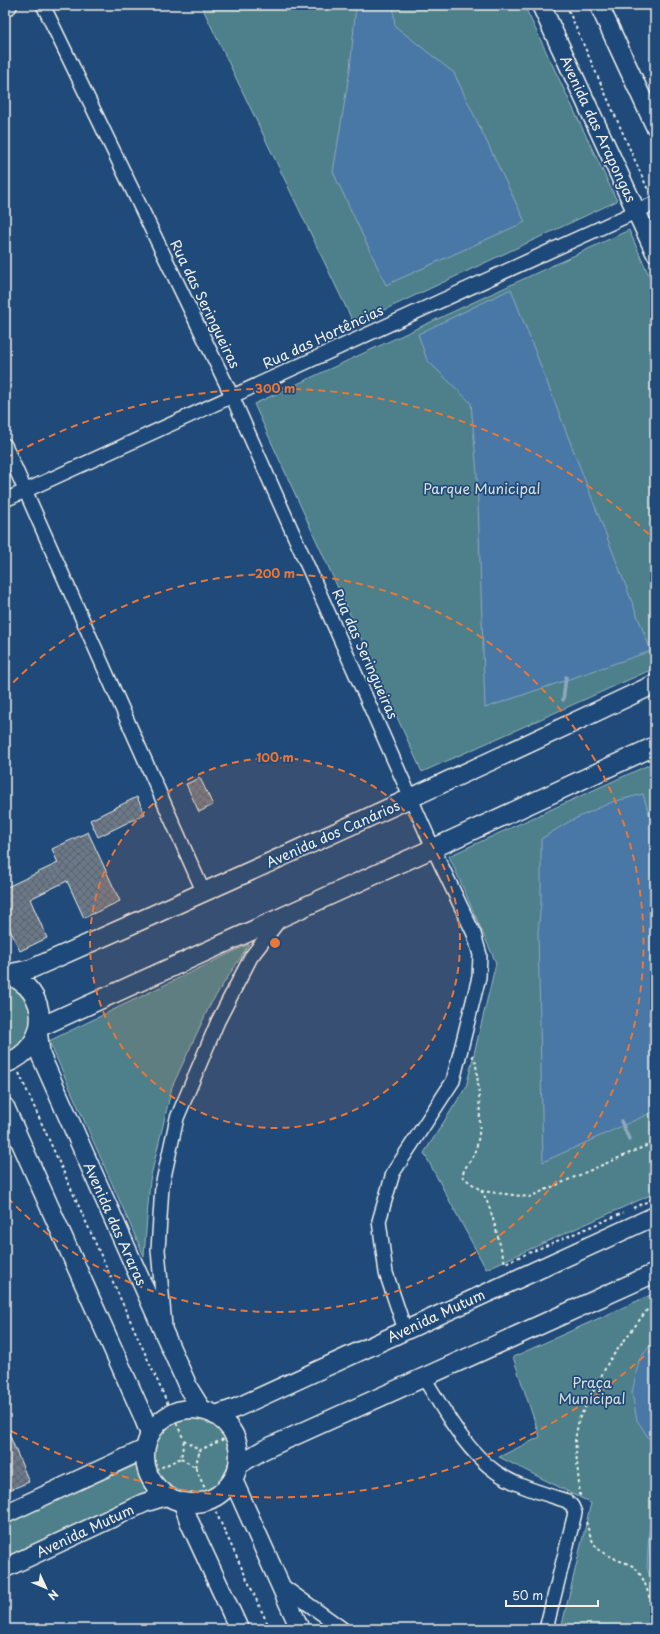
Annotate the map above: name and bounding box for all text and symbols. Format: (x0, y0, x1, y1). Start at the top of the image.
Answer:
street label: Avenida das Arapongas (555, 52, 642, 206)
street label: Rua das Seringueiras (165, 236, 246, 372)
street label: Rua das Hortências (259, 299, 387, 374)
text: 300 m (255, 379, 295, 397)
park label: Parque Municipal (423, 478, 541, 499)
text: 200 m (255, 564, 295, 582)
street label: Rua das Seringueiras (327, 585, 404, 722)
text: 100 m (256, 748, 294, 766)
street label: Avenida dos Canários (262, 795, 403, 873)
centre of rings (268, 936, 282, 950)
street label: Avenida das Araras (79, 1159, 152, 1289)
street label: Avenida Mutum (383, 1284, 488, 1347)
park label: Praça Municipal (558, 1372, 626, 1409)
street label: Avenida Mutum (32, 1499, 137, 1562)
north arrow (26, 1568, 66, 1608)
scale bar (506, 1582, 598, 1608)
text: N (44, 1586, 63, 1605)
text: 50 m (512, 1586, 543, 1604)

